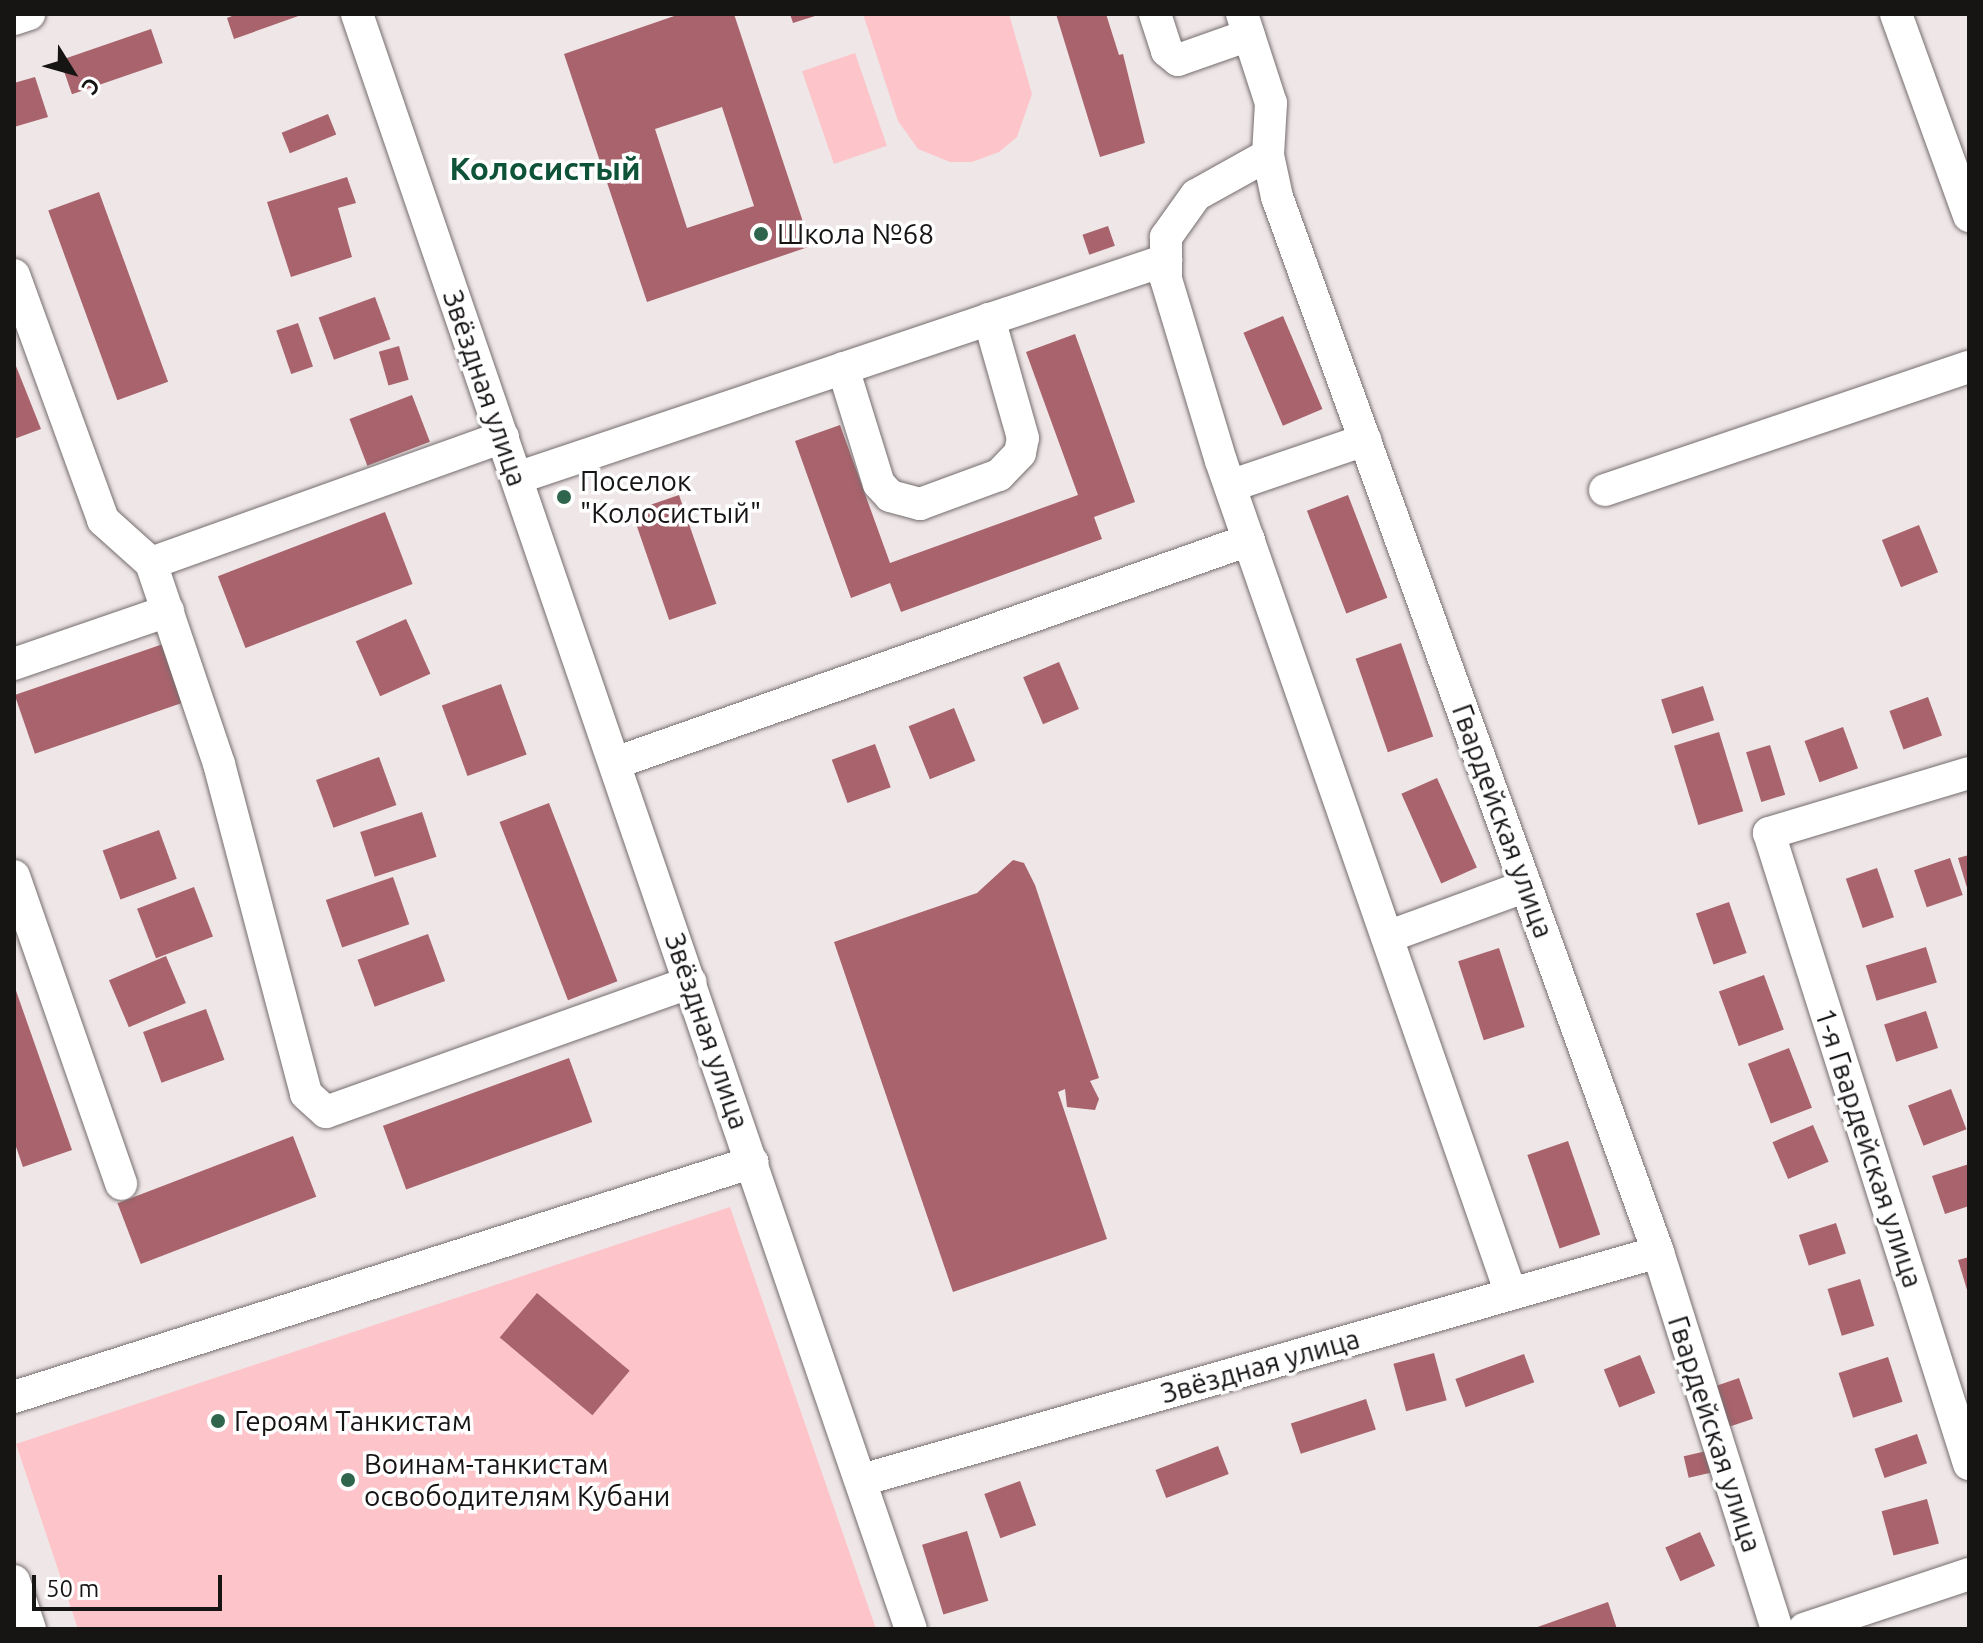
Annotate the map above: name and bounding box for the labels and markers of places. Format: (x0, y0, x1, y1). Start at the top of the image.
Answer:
place label: Школа №68 (777, 217, 934, 251)
marker: Школа №68 (752, 225, 770, 243)
place label: Поселок "Колосистый" (580, 464, 761, 530)
marker: Поселок "Колосистый" (555, 488, 573, 506)
place label: Героям Танкистам (234, 1404, 472, 1438)
marker: Героям Танкистам (209, 1412, 227, 1430)
place label: Воинам-танкистам освободителям Кубани (364, 1447, 670, 1513)
marker: Воинам-танкистам освободителям Кубани (339, 1471, 357, 1489)

